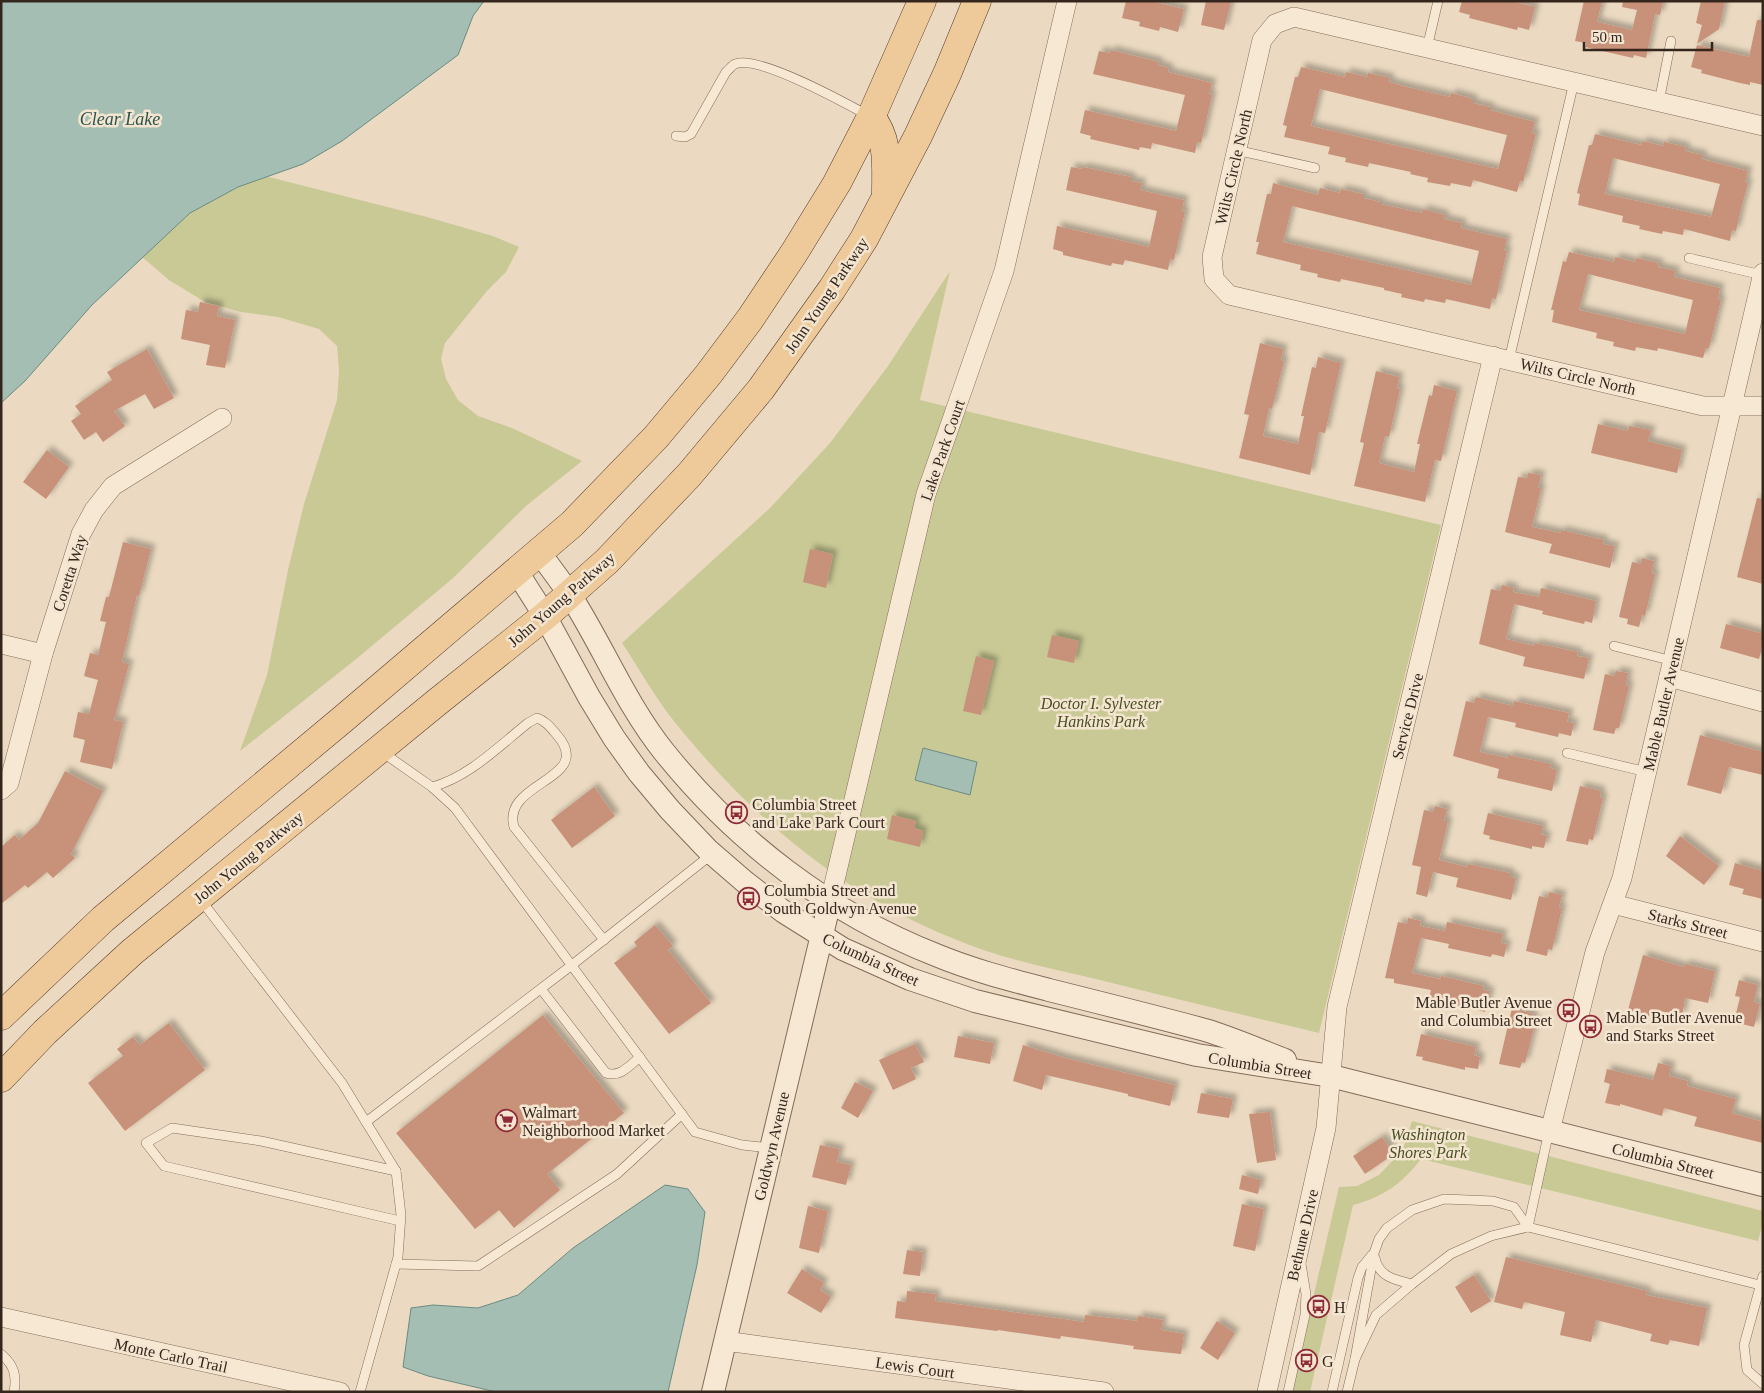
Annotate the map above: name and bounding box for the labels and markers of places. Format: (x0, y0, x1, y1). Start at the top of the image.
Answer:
place label: Columbia Street and Lake Park Court (752, 796, 885, 831)
bus stop icon: Columbia Street and Lake Park Court (724, 801, 748, 825)
place label: Columbia Street and South Goldwyn Avenue (764, 882, 917, 918)
bus stop icon: Columbia Street and South Goldwyn Avenue (736, 887, 760, 911)
place label: Mable Butler Avenue and Columbia Street (1415, 994, 1553, 1029)
bus stop icon: Mable Butler Avenue and Columbia Street (1556, 999, 1580, 1023)
place label: Mable Butler Avenue and Starks Street (1606, 1009, 1743, 1044)
bus stop icon: Mable Butler Avenue and Starks Street (1578, 1014, 1602, 1038)
place label: Walmart Neighborhood Market (522, 1104, 665, 1140)
supermarket icon: Walmart Neighborhood Market (494, 1109, 518, 1133)
bus stop icon: H (1306, 1295, 1330, 1319)
place label: H (1334, 1299, 1346, 1316)
bus stop icon: G (1294, 1349, 1318, 1373)
place label: G (1322, 1353, 1334, 1370)

